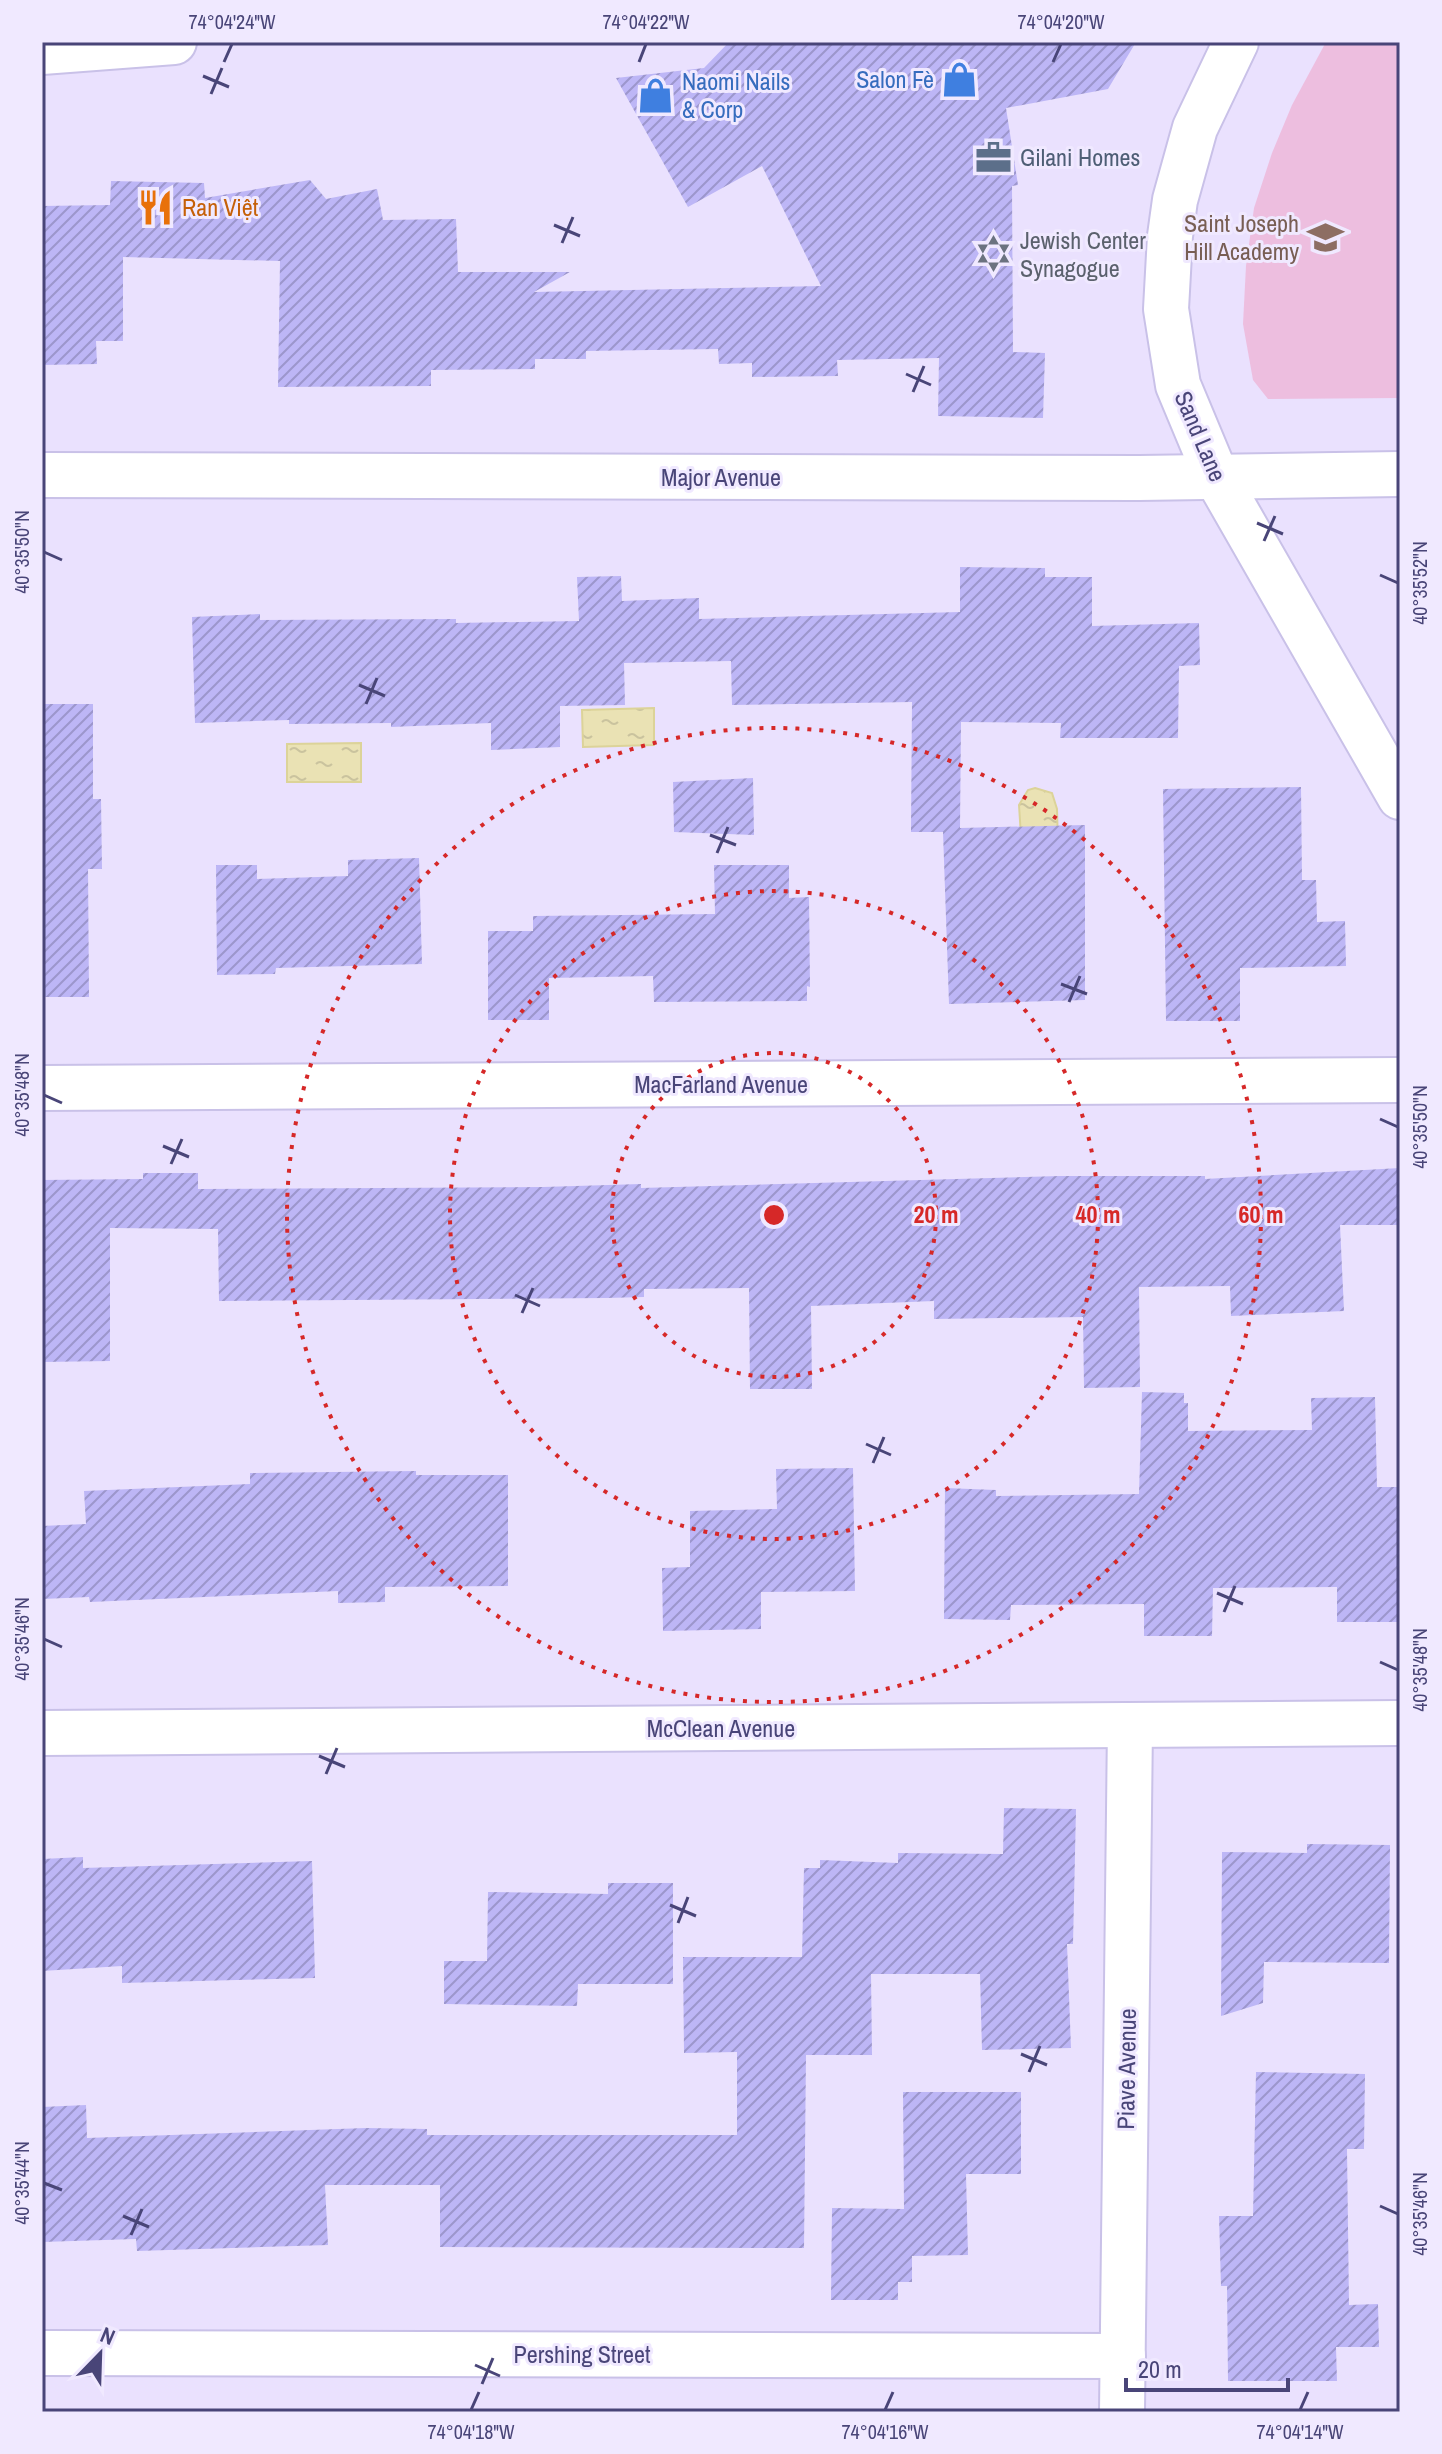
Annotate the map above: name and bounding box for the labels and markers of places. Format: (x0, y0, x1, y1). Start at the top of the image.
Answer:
shop icon: Salon Fè (941, 60, 979, 98)
place label: Salon Fè (856, 63, 934, 95)
place label: Naomi Nails & Corp (682, 65, 790, 125)
shop icon: Naomi Nails & Corp (637, 76, 675, 114)
office icon: Gilani Homes (975, 138, 1013, 176)
place label: Gilani Homes (1020, 141, 1140, 173)
restaurant icon: Ran Việt (137, 188, 175, 226)
place label: Ran Việt (182, 191, 259, 223)
place label: Saint Joseph Hill Academy (1184, 207, 1299, 267)
school or university icon: Saint Joseph Hill Academy (1306, 218, 1344, 256)
place label: Jewish Center Synagogue (1020, 224, 1146, 284)
synagogue icon: Jewish Center Synagogue (975, 235, 1013, 273)
centre of rings (760, 1201, 788, 1229)

